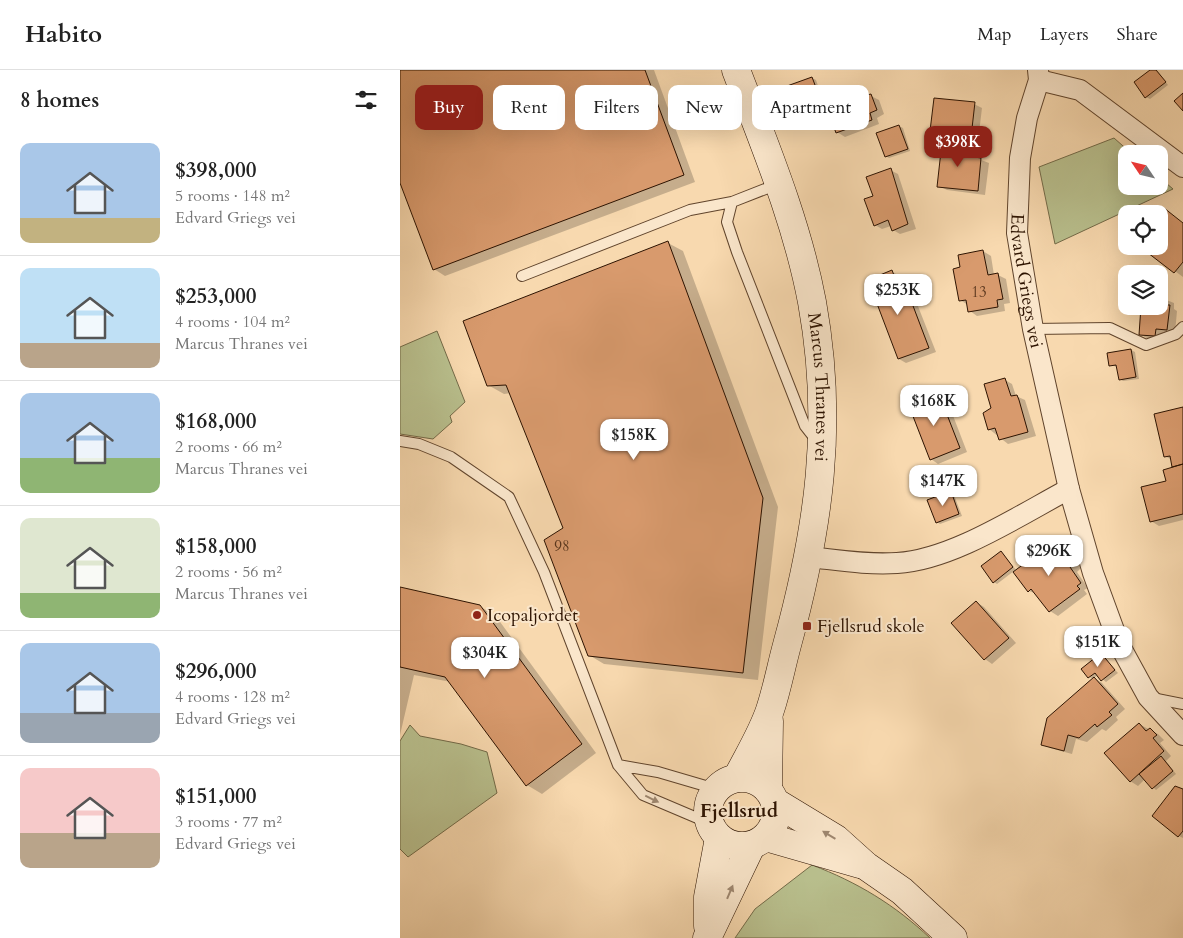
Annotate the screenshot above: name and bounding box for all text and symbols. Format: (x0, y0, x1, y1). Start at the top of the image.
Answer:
text: Habito (25, 18, 102, 51)
text: Map (977, 22, 1012, 47)
text: Layers (1040, 22, 1089, 47)
text: Share (1117, 22, 1158, 47)
chip: Buy (415, 85, 483, 130)
chip: Rent (493, 85, 565, 130)
chip: Filters (575, 85, 658, 130)
chip: New (668, 85, 742, 130)
chip: Apartment (752, 85, 869, 130)
text: 8 homes (20, 86, 99, 115)
icon: filters (352, 86, 380, 114)
pin: $398K (923, 126, 993, 168)
text: $398K (935, 131, 981, 153)
north arrow (1118, 145, 1168, 195)
map controls (1118, 145, 1168, 315)
text: $398,000 (175, 156, 256, 185)
icon: home (60, 163, 120, 223)
text: 5 rooms · 148 m² (175, 185, 290, 207)
button: locate (1118, 205, 1168, 255)
text: Edvard Griegs vei (175, 207, 296, 229)
street label: Edvard Griegs vei (1004, 213, 1049, 350)
button: layers (1118, 265, 1168, 315)
pin: $253K (863, 274, 933, 316)
text: $253K (875, 279, 921, 301)
text: $253,000 (175, 282, 256, 311)
house number: 13 (971, 282, 987, 302)
icon: home (60, 288, 120, 348)
text: 4 rooms · 104 m² (175, 311, 290, 333)
street label: Marcus Thranes vei (802, 311, 835, 462)
text: Marcus Thranes vei (175, 333, 308, 355)
pin: $168K (899, 384, 969, 427)
text: $168K (911, 390, 957, 412)
text: $168,000 (175, 407, 256, 436)
icon: home (60, 413, 120, 473)
pin: $158K (599, 418, 669, 461)
text: $158K (611, 424, 657, 446)
text: 2 rooms · 66 m² (175, 436, 282, 458)
text: Marcus Thranes vei (175, 458, 308, 480)
pin: $147K (908, 464, 978, 507)
text: $147K (920, 470, 966, 492)
text: $158,000 (175, 532, 256, 561)
pin: $296K (1014, 534, 1084, 577)
house number: 98 (554, 536, 570, 556)
icon: home (60, 538, 120, 598)
text: $296K (1026, 540, 1072, 562)
text: 2 rooms · 56 m² (175, 561, 282, 583)
text: Marcus Thranes vei (175, 583, 308, 605)
place label: Icopaljordet (487, 603, 578, 628)
marker: Icopaljordet (471, 609, 483, 621)
place label: Fjellsrud skole (817, 614, 925, 639)
marker: Fjellsrud skole (801, 620, 813, 632)
pin: $151K (1063, 626, 1133, 668)
text: $151K (1075, 631, 1121, 653)
pin: $304K (450, 636, 520, 679)
text: $304K (462, 642, 508, 664)
text: $296,000 (175, 657, 256, 686)
icon: home (60, 663, 120, 723)
text: 4 rooms · 128 m² (175, 686, 290, 708)
text: Edvard Griegs vei (175, 708, 296, 730)
text: $151,000 (175, 782, 256, 811)
icon: home (60, 788, 120, 848)
one-way arrow (645, 795, 659, 803)
district label: Fjellsrud (700, 797, 779, 824)
text: 3 rooms · 77 m² (175, 811, 282, 833)
one-way arrow (823, 830, 836, 839)
text: Edvard Griegs vei (175, 833, 296, 855)
one-way arrow (726, 885, 734, 899)

